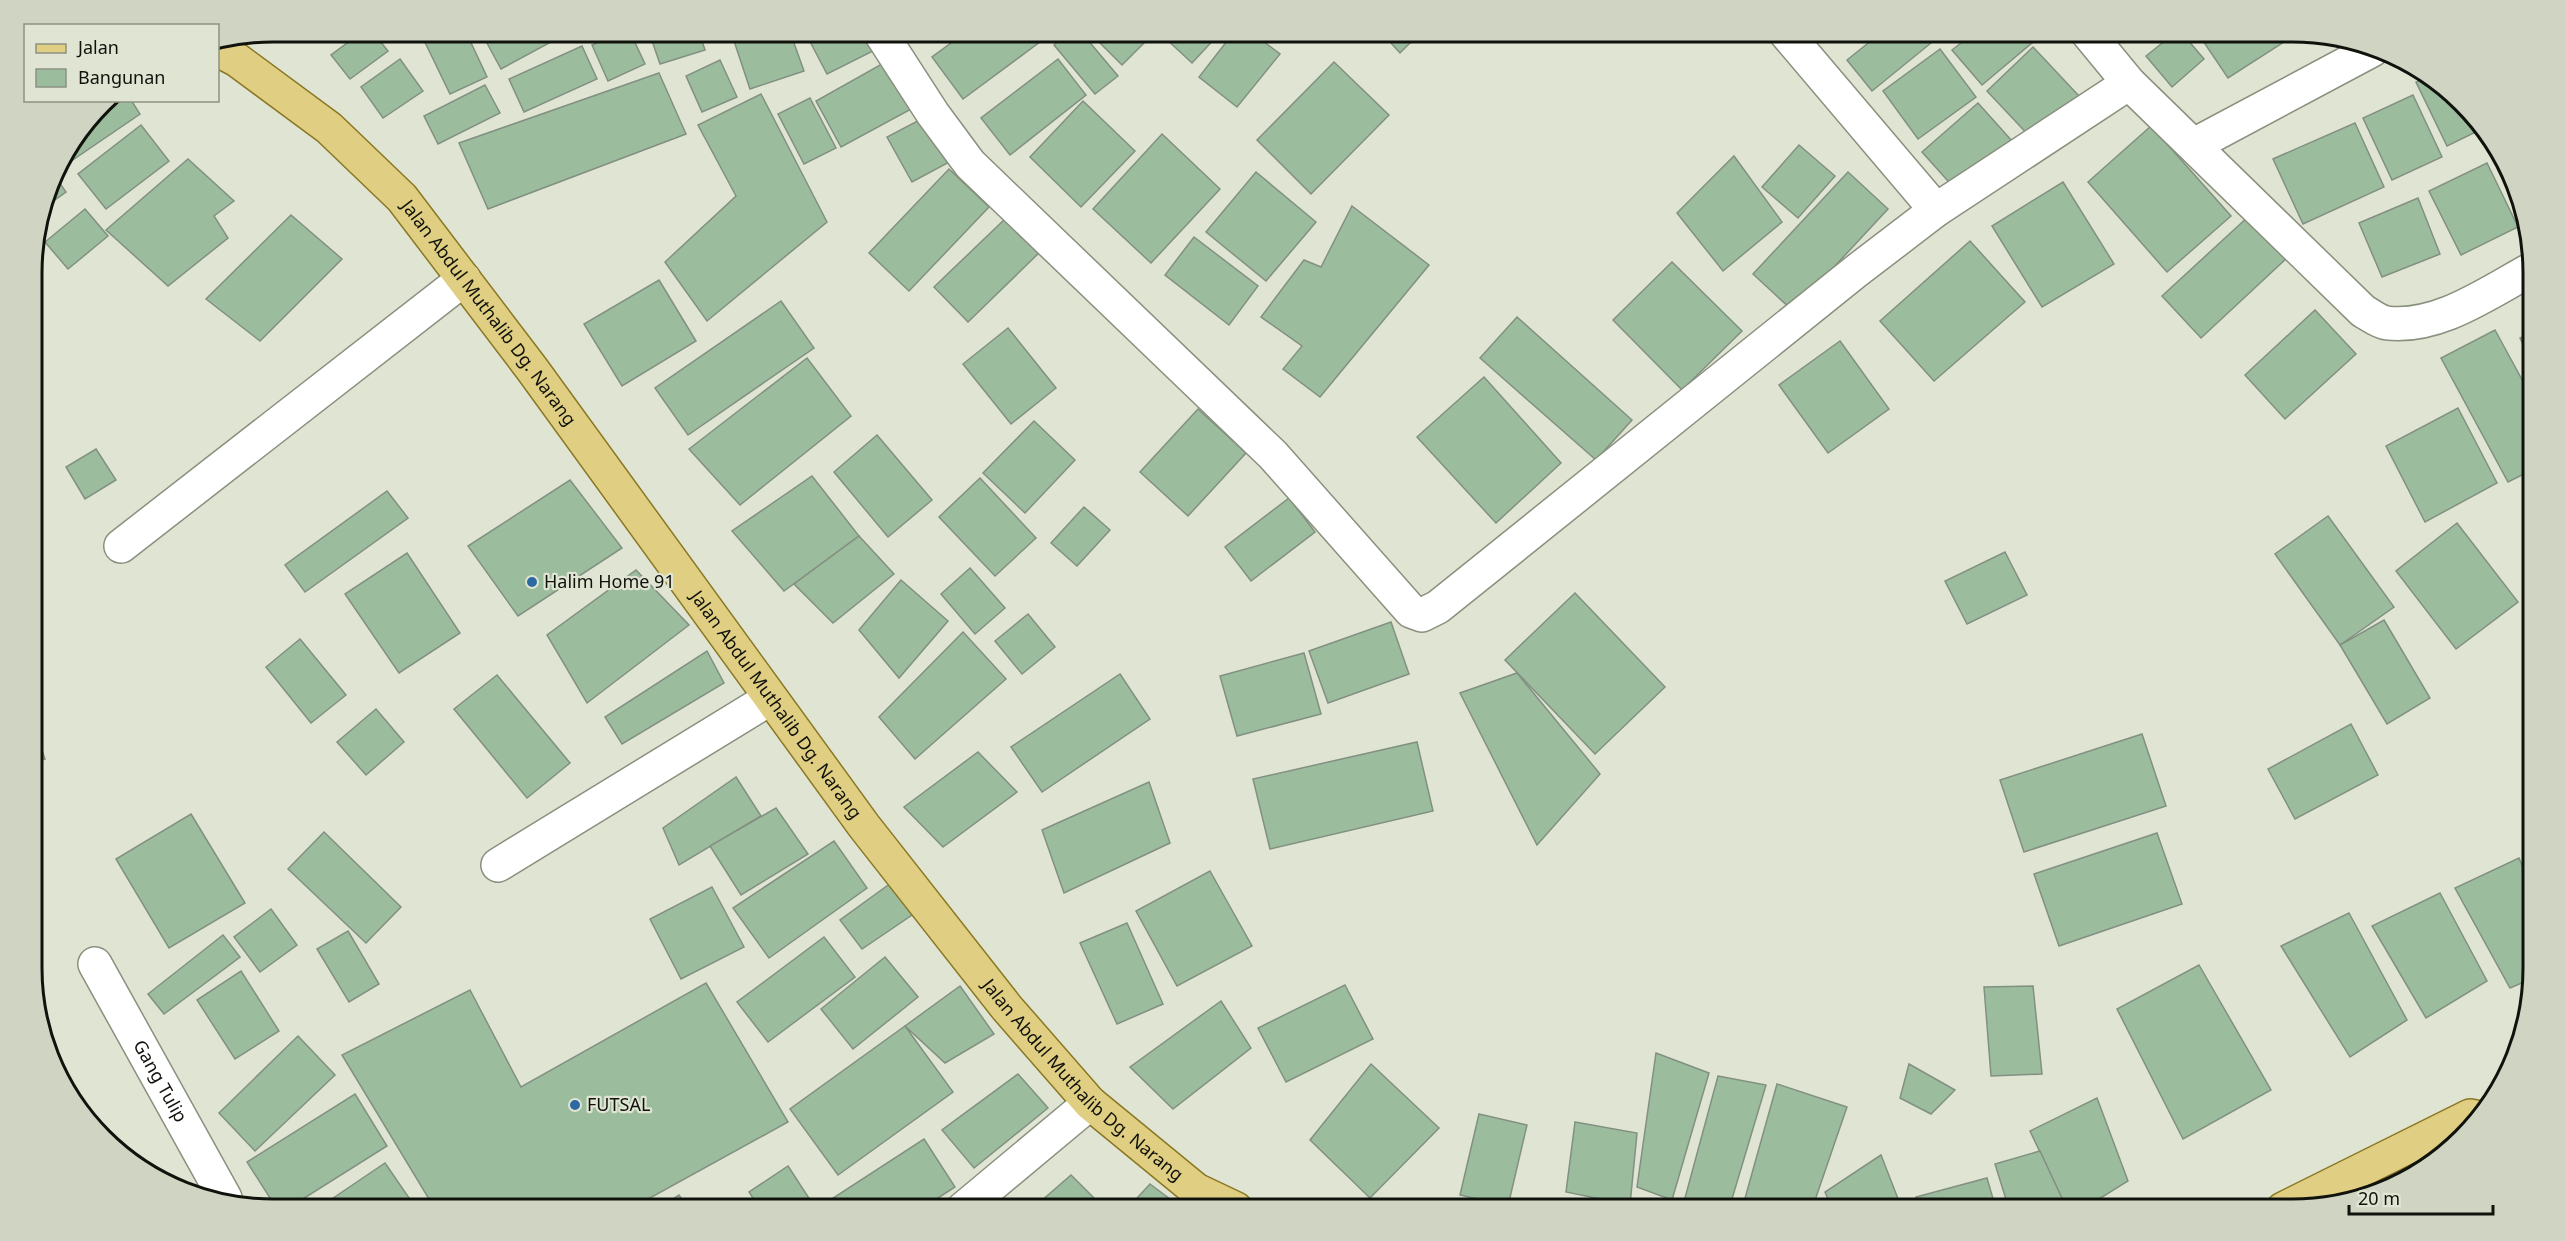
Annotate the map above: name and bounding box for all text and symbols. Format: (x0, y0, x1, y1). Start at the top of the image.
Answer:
legend (24, 24, 219, 102)
text: Jalan (76, 35, 119, 59)
text: Bangunan (78, 65, 165, 89)
street label: Jalan Abdul Muthalib Dg. Narang (395, 193, 582, 430)
place label: Halim Home 91 (544, 569, 675, 593)
marker: Halim Home 91 (525, 575, 539, 589)
street label: Jalan Abdul Muthalib Dg. Narang (685, 584, 868, 823)
street label: Jalan Abdul Muthalib Dg. Narang (976, 972, 1189, 1186)
street label: Gang Tulip (128, 1035, 193, 1126)
place label: FUTSAL (587, 1092, 650, 1116)
marker: FUTSAL (568, 1098, 582, 1112)
scale bar (2349, 1178, 2493, 1216)
text: 20 m (2358, 1186, 2400, 1210)

